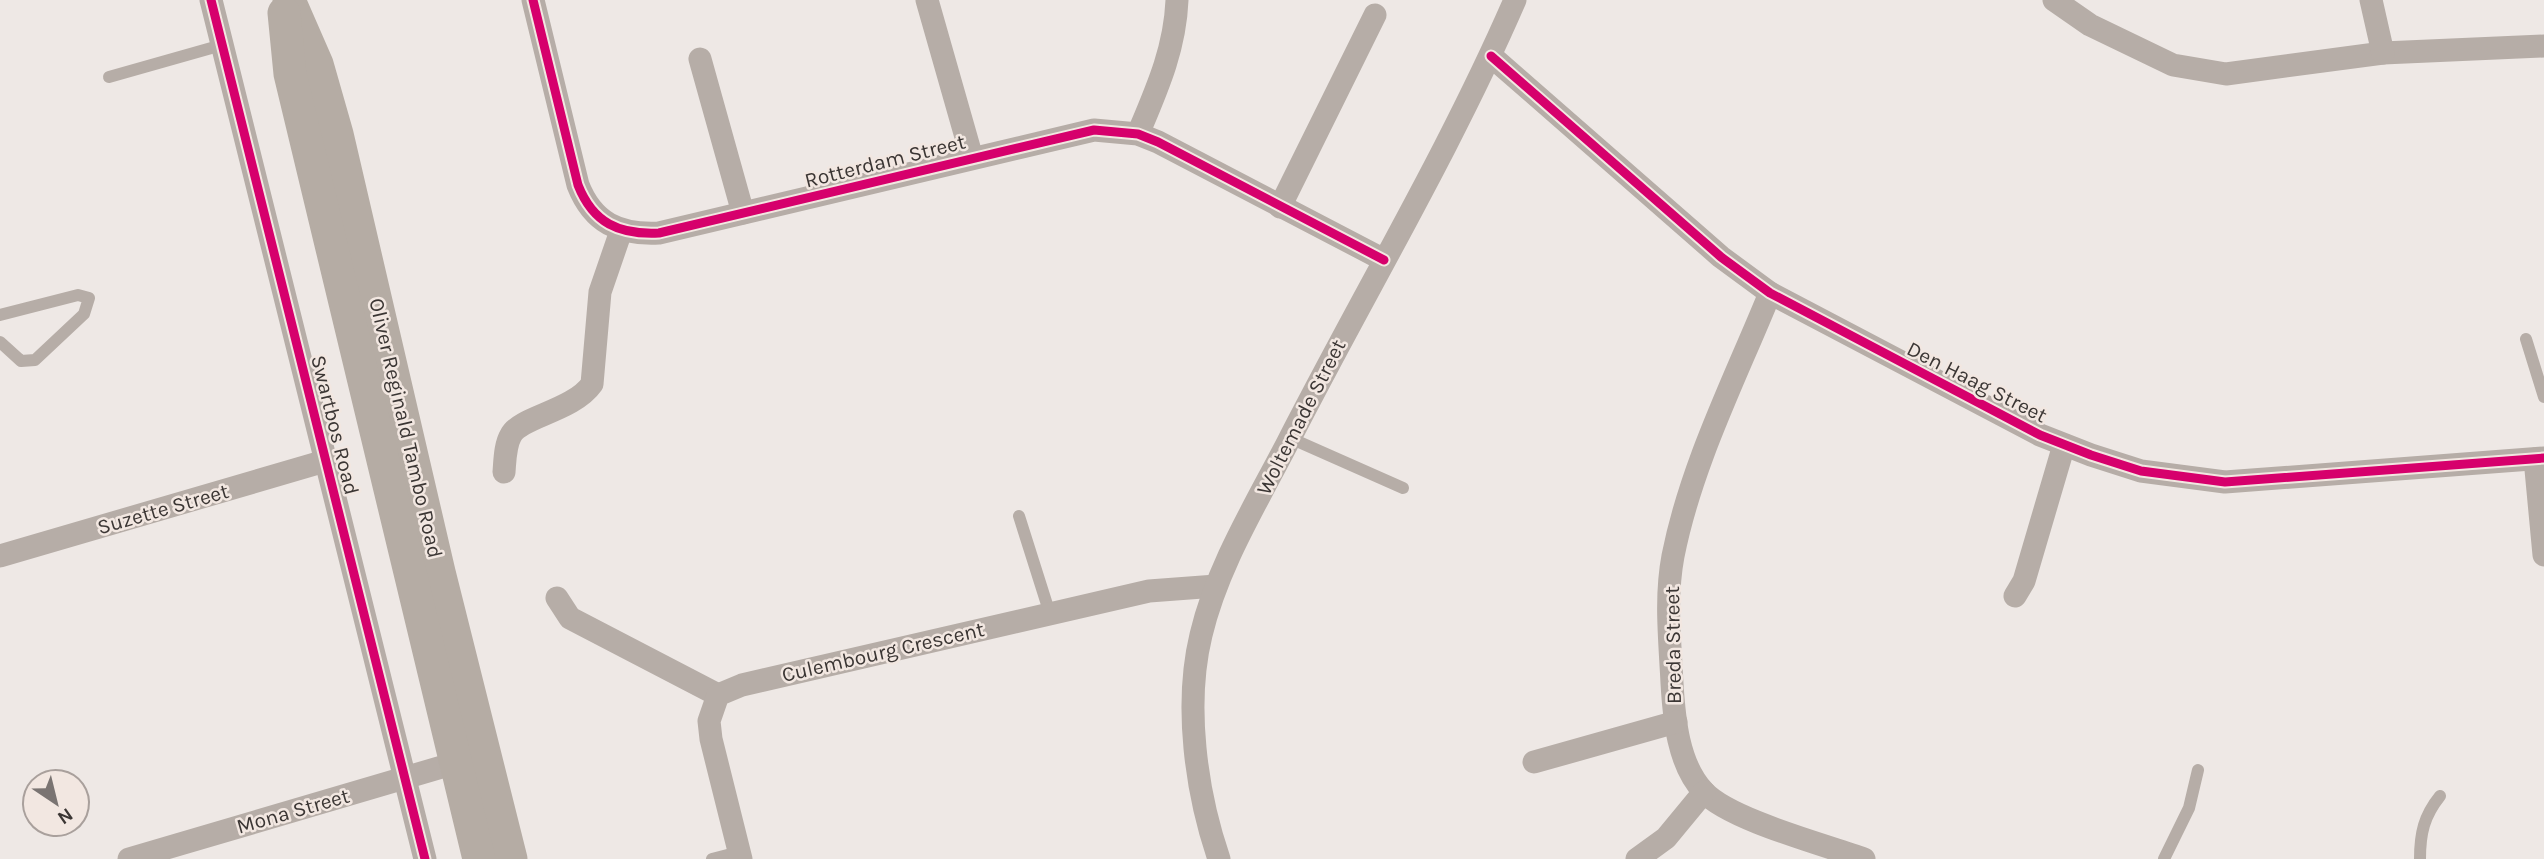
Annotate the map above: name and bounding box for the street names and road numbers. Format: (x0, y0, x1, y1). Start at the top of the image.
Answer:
street label: Rotterdam Street (802, 129, 968, 193)
street label: Oliver Reginald Tambo Road (364, 296, 448, 560)
street label: Woltemade Street (1251, 335, 1351, 499)
street label: Den Haag Street (1903, 336, 2051, 428)
street label: Swartbos Road (306, 353, 364, 497)
street label: Suzette Street (95, 479, 231, 539)
street label: Breda Street (1660, 586, 1686, 704)
street label: Culembourg Crescent (779, 617, 987, 687)
street label: Mona Street (234, 783, 352, 839)

